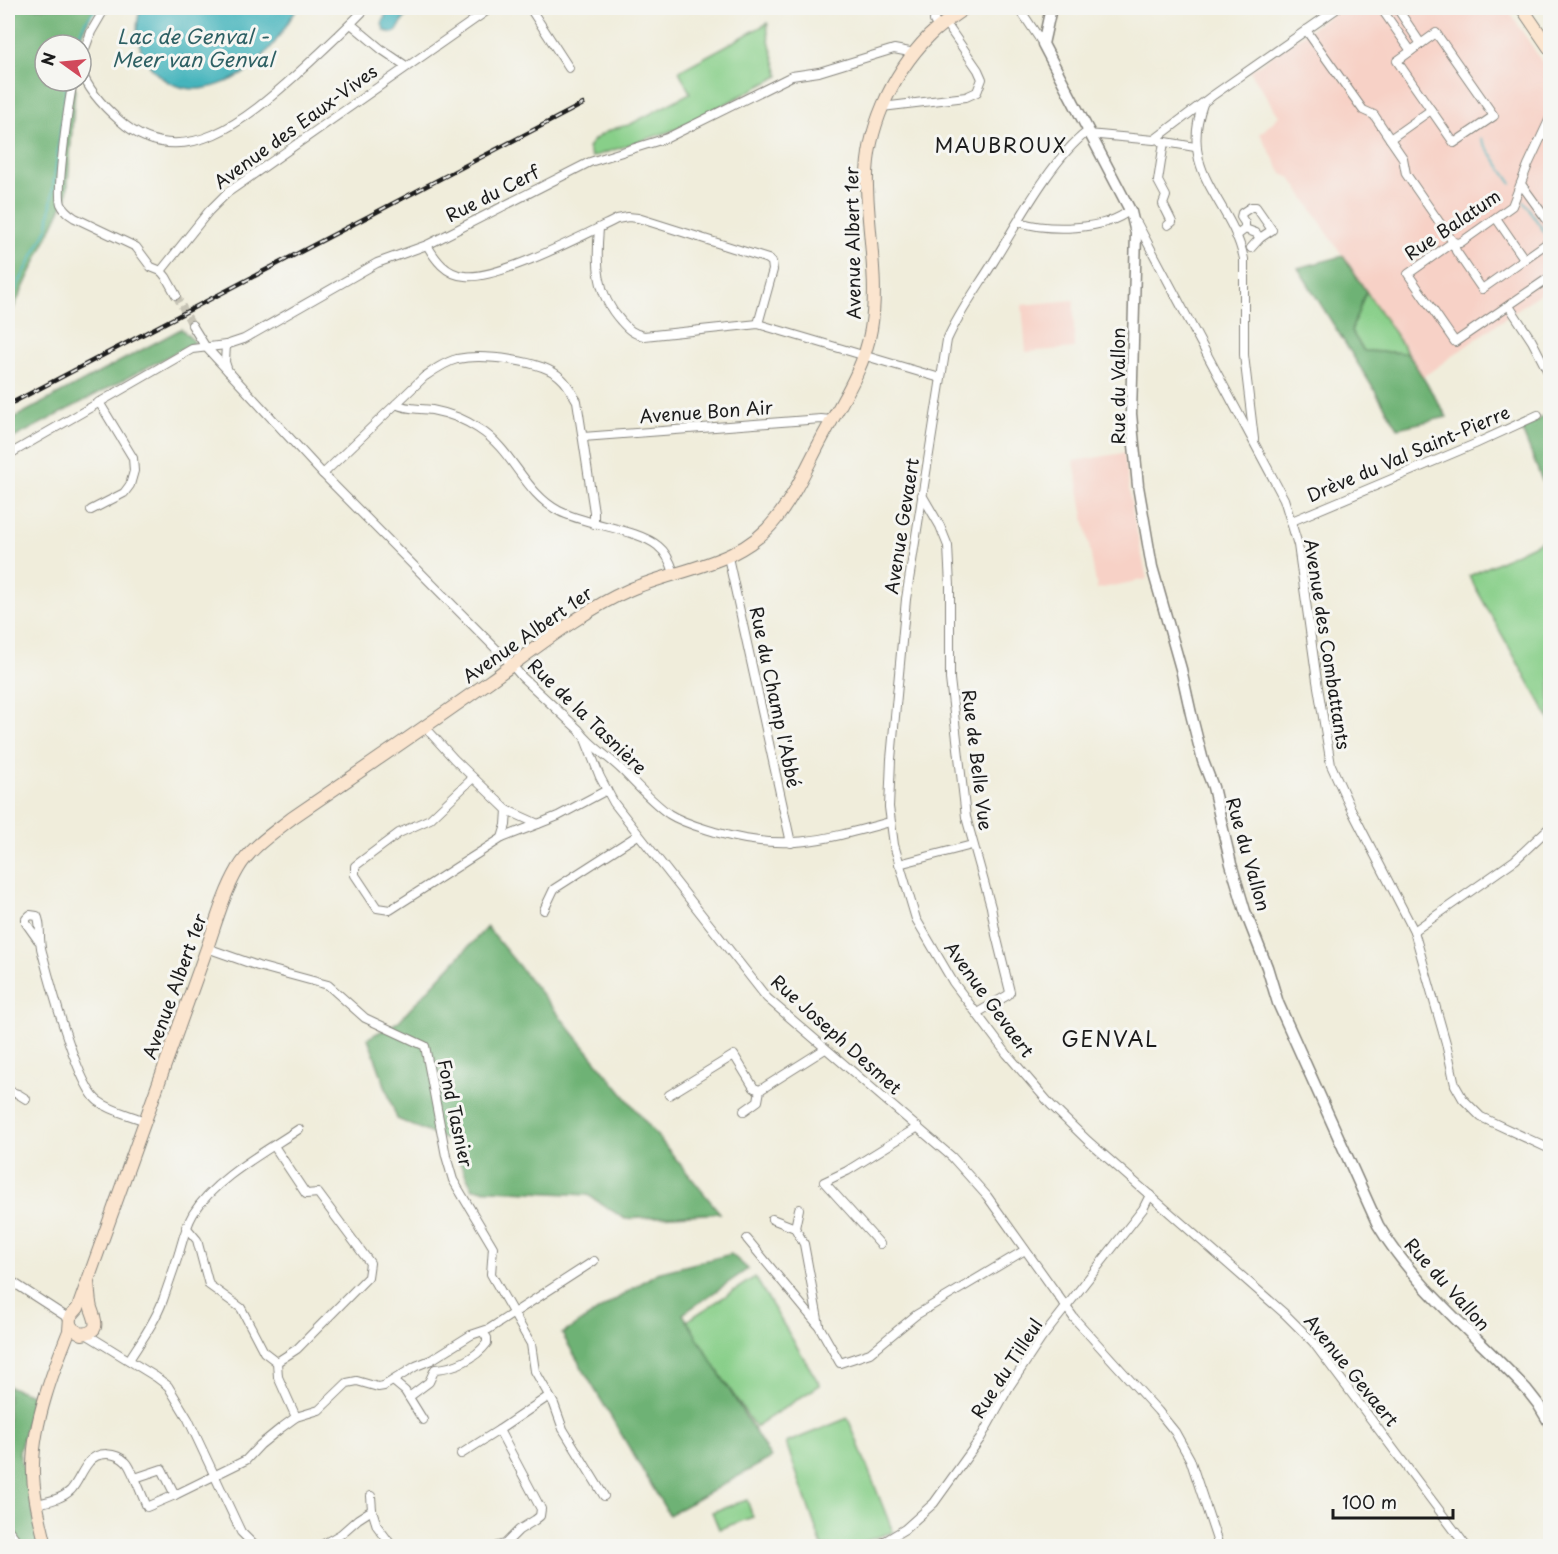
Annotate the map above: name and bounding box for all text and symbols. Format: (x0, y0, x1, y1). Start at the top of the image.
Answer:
water label: Lac de Genval - Meer van Genval (112, 21, 277, 74)
north arrow (33, 33, 93, 93)
text: N (34, 50, 61, 68)
street label: Avenue des Eaux-Vives (208, 57, 382, 195)
district label: MAUBROUX (934, 130, 1068, 160)
street label: Rue du Cerf (441, 157, 545, 228)
street label: Avenue Albert 1er (837, 166, 867, 320)
street label: Rue Balatum (1399, 182, 1505, 266)
street label: Rue du Vallon (1104, 327, 1131, 445)
street label: Avenue Bon Air (639, 393, 774, 429)
street label: Drève du Val Saint-Pierre (1302, 398, 1514, 508)
street label: Avenue Gevaert (877, 456, 925, 596)
street label: Avenue des Combattants (1298, 537, 1358, 751)
street label: Avenue Albert 1er (457, 579, 598, 689)
street label: Rue du Champ l'Abbé (744, 604, 808, 790)
street label: Rue de la Tasnière (522, 652, 654, 780)
street label: Rue de Belle Vue (956, 688, 1000, 832)
street label: Rue du Vallon (1220, 794, 1278, 914)
street label: Avenue Albert 1er (135, 909, 213, 1063)
street label: Avenue Gevaert (939, 935, 1041, 1063)
street label: Rue Joseph Desmet (766, 968, 909, 1100)
district label: GENVAL (1061, 1022, 1159, 1054)
street label: Fond Tasnier (431, 1057, 481, 1170)
street label: Rue du Vallon (1399, 1231, 1497, 1337)
street label: Avenue Gevaert (1298, 1308, 1406, 1432)
street label: Rue du Tilleul (964, 1313, 1048, 1423)
scale bar (1333, 1482, 1453, 1520)
text: 100 m (1342, 1488, 1397, 1515)

